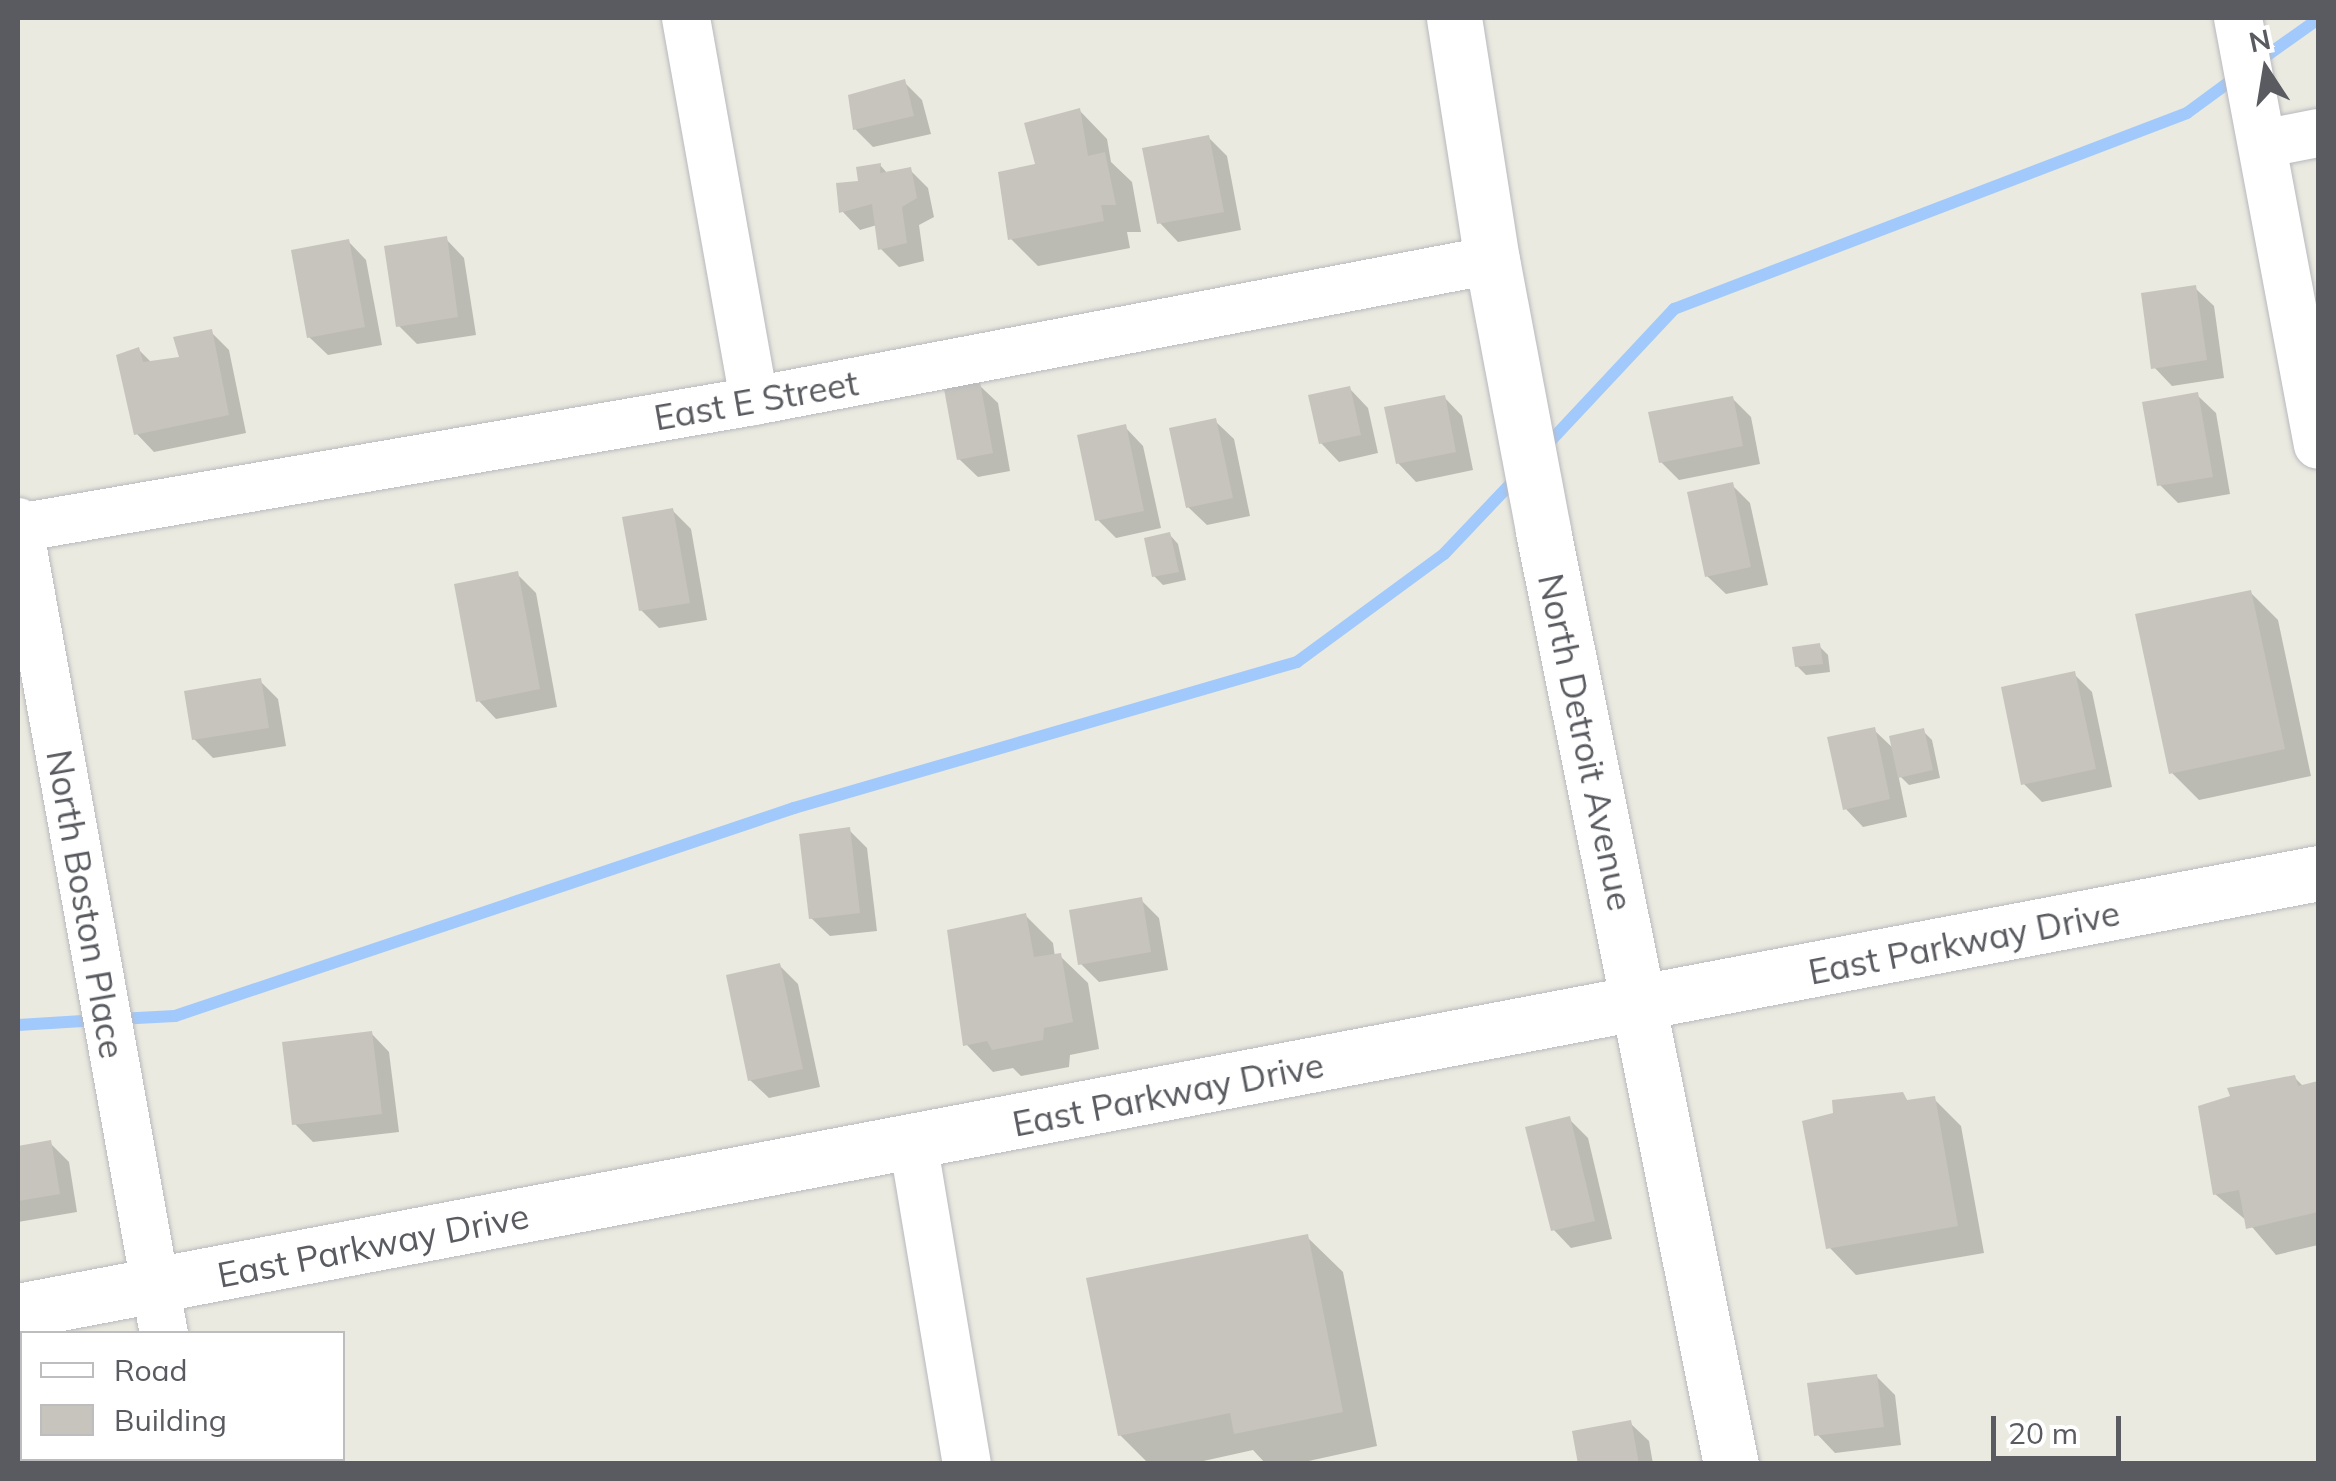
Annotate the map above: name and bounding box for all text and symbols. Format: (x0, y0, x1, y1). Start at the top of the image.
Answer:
north arrow (2216, 20, 2316, 120)
text: N (2246, 21, 2274, 59)
street label: East E Street (651, 361, 861, 439)
street label: North Detroit Avenue (1530, 570, 1642, 914)
street label: North Boston Place (38, 746, 134, 1062)
street label: East Parkway Drive (1805, 891, 2123, 993)
street label: East Parkway Drive (1009, 1043, 1327, 1145)
street label: East Parkway Drive (214, 1194, 532, 1296)
legend (20, 1331, 345, 1461)
text: Road (114, 1351, 188, 1389)
scale bar (1996, 1396, 2126, 1458)
text: Building (114, 1401, 227, 1439)
text: 20 m (2008, 1414, 2078, 1452)

